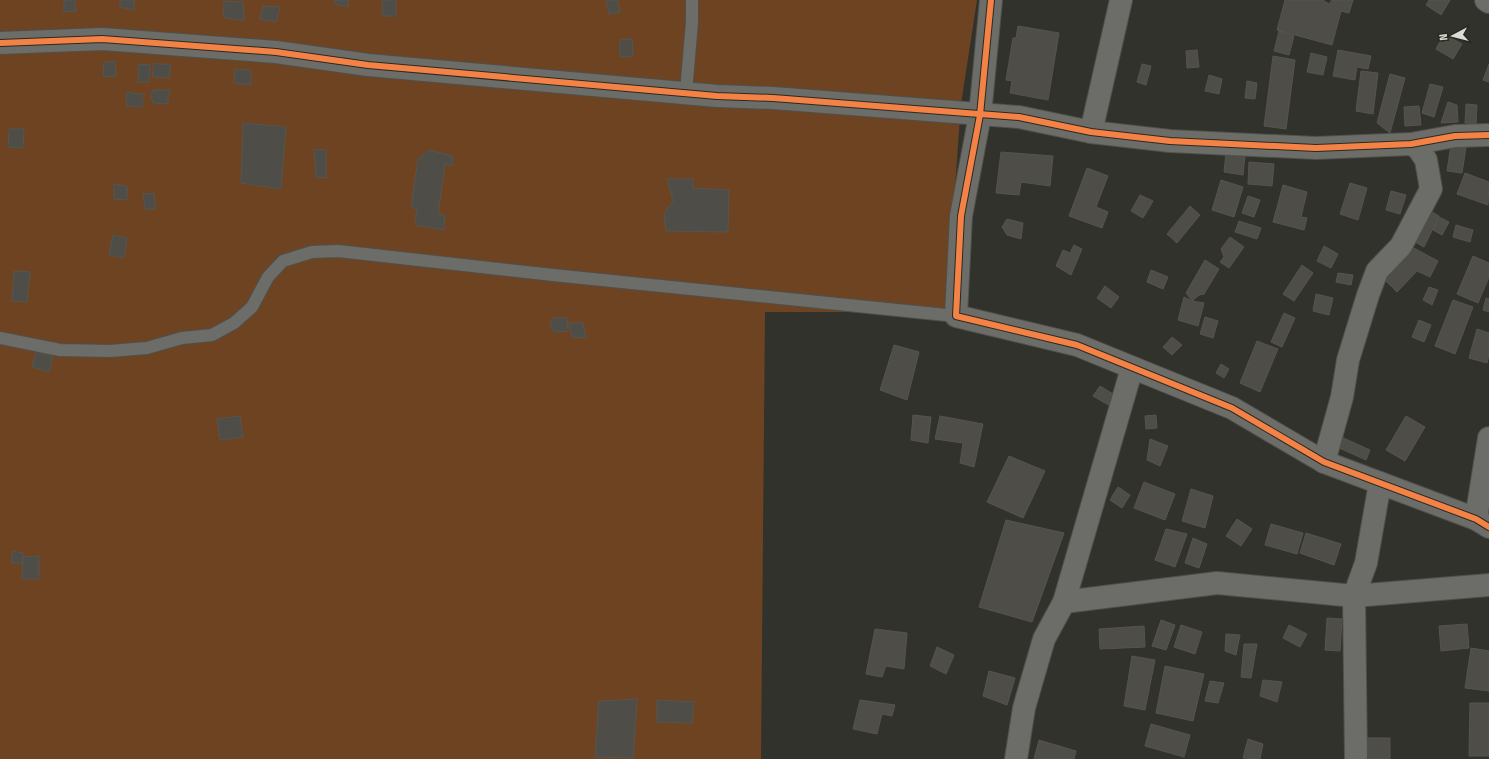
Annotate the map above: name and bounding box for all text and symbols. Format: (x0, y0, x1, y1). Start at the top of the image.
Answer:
north arrow (1433, 16, 1473, 56)
text: N (1437, 33, 1450, 41)

